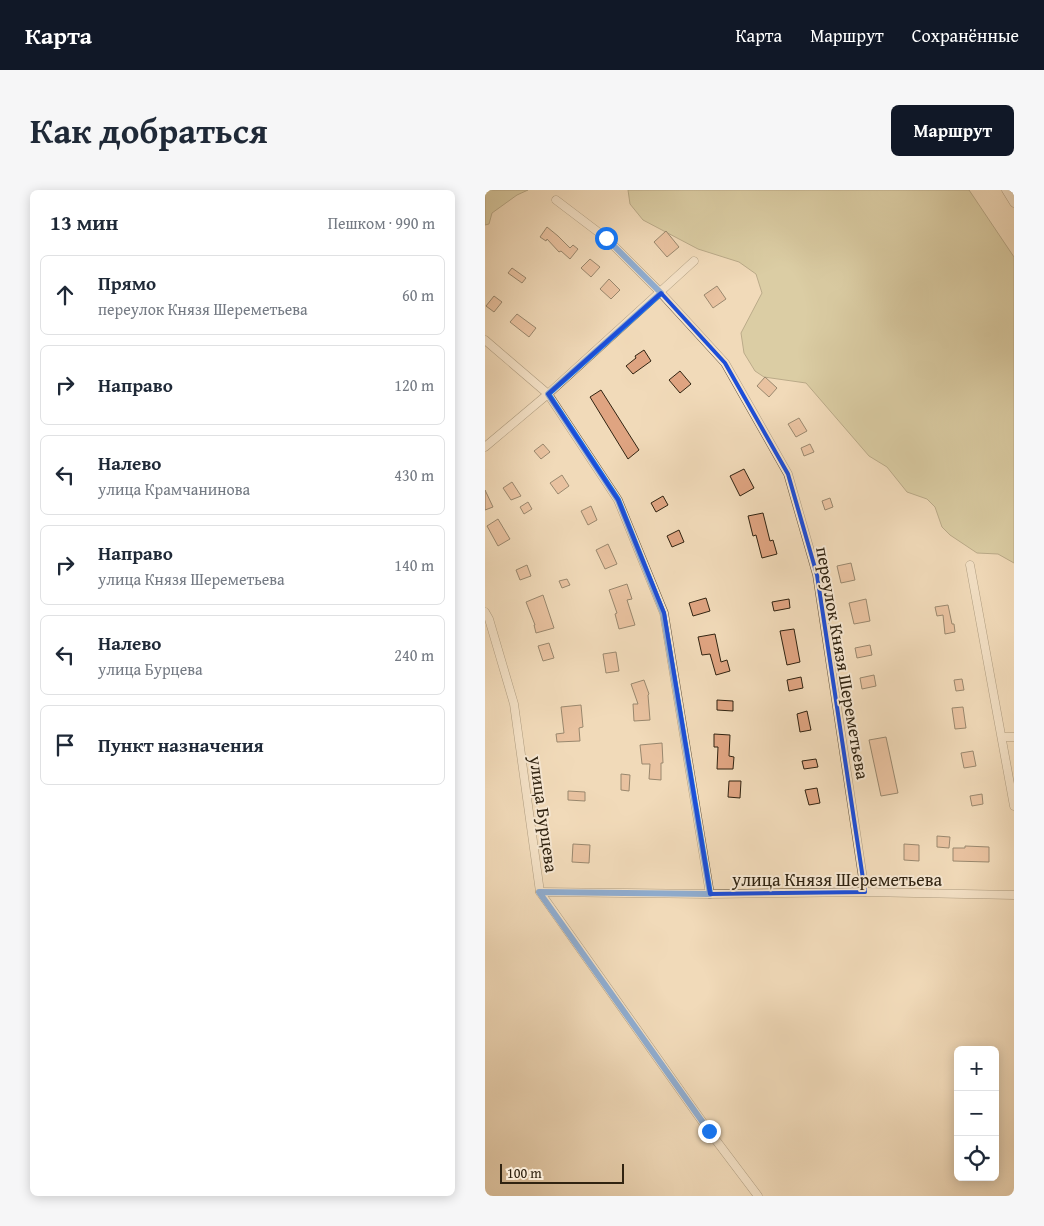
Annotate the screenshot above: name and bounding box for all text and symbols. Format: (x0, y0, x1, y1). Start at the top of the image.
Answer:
text: Карта (25, 18, 92, 53)
text: Карта (736, 22, 782, 49)
text: Маршрут (810, 22, 884, 49)
text: Сохранённые (912, 22, 1019, 49)
text: Как добраться (30, 105, 268, 156)
button: Маршрут (891, 105, 1014, 156)
text: 13 мин (50, 207, 118, 238)
text: Пешком · 990 m (328, 211, 435, 235)
route start (595, 227, 618, 250)
text: Прямо (98, 269, 156, 297)
icon: ahead (51, 281, 79, 309)
text: 60 m (402, 283, 434, 307)
text: переулок Князя Шереметьева (98, 297, 308, 321)
icon: right (51, 371, 79, 399)
text: Направо (98, 371, 173, 399)
text: 120 m (394, 373, 434, 397)
text: Налево (98, 449, 161, 477)
icon: left (51, 461, 79, 489)
text: 430 m (394, 463, 434, 487)
text: улица Крамчанинова (98, 477, 250, 501)
text: Направо (98, 539, 173, 567)
street label: переулок Князя Шереметьева (809, 545, 877, 782)
icon: right (51, 551, 79, 579)
text: 140 m (394, 553, 434, 577)
text: улица Князя Шереметьева (98, 567, 285, 591)
text: Налево (98, 629, 161, 657)
icon: left (51, 641, 79, 669)
text: 240 m (394, 643, 434, 667)
text: улица Бурцева (98, 657, 203, 681)
icon: arrive (51, 731, 79, 759)
text: Пункт назначения (98, 731, 264, 759)
street label: улица Бурцева (522, 753, 566, 875)
street label: улица Князя Шереметьева (731, 866, 942, 893)
map controls (954, 1046, 999, 1181)
button: + (954, 1046, 999, 1091)
button: − (954, 1091, 999, 1136)
route end (698, 1120, 721, 1143)
button: locate (954, 1136, 999, 1181)
scale bar (500, 1161, 624, 1184)
text: 100 m (507, 1163, 542, 1183)

